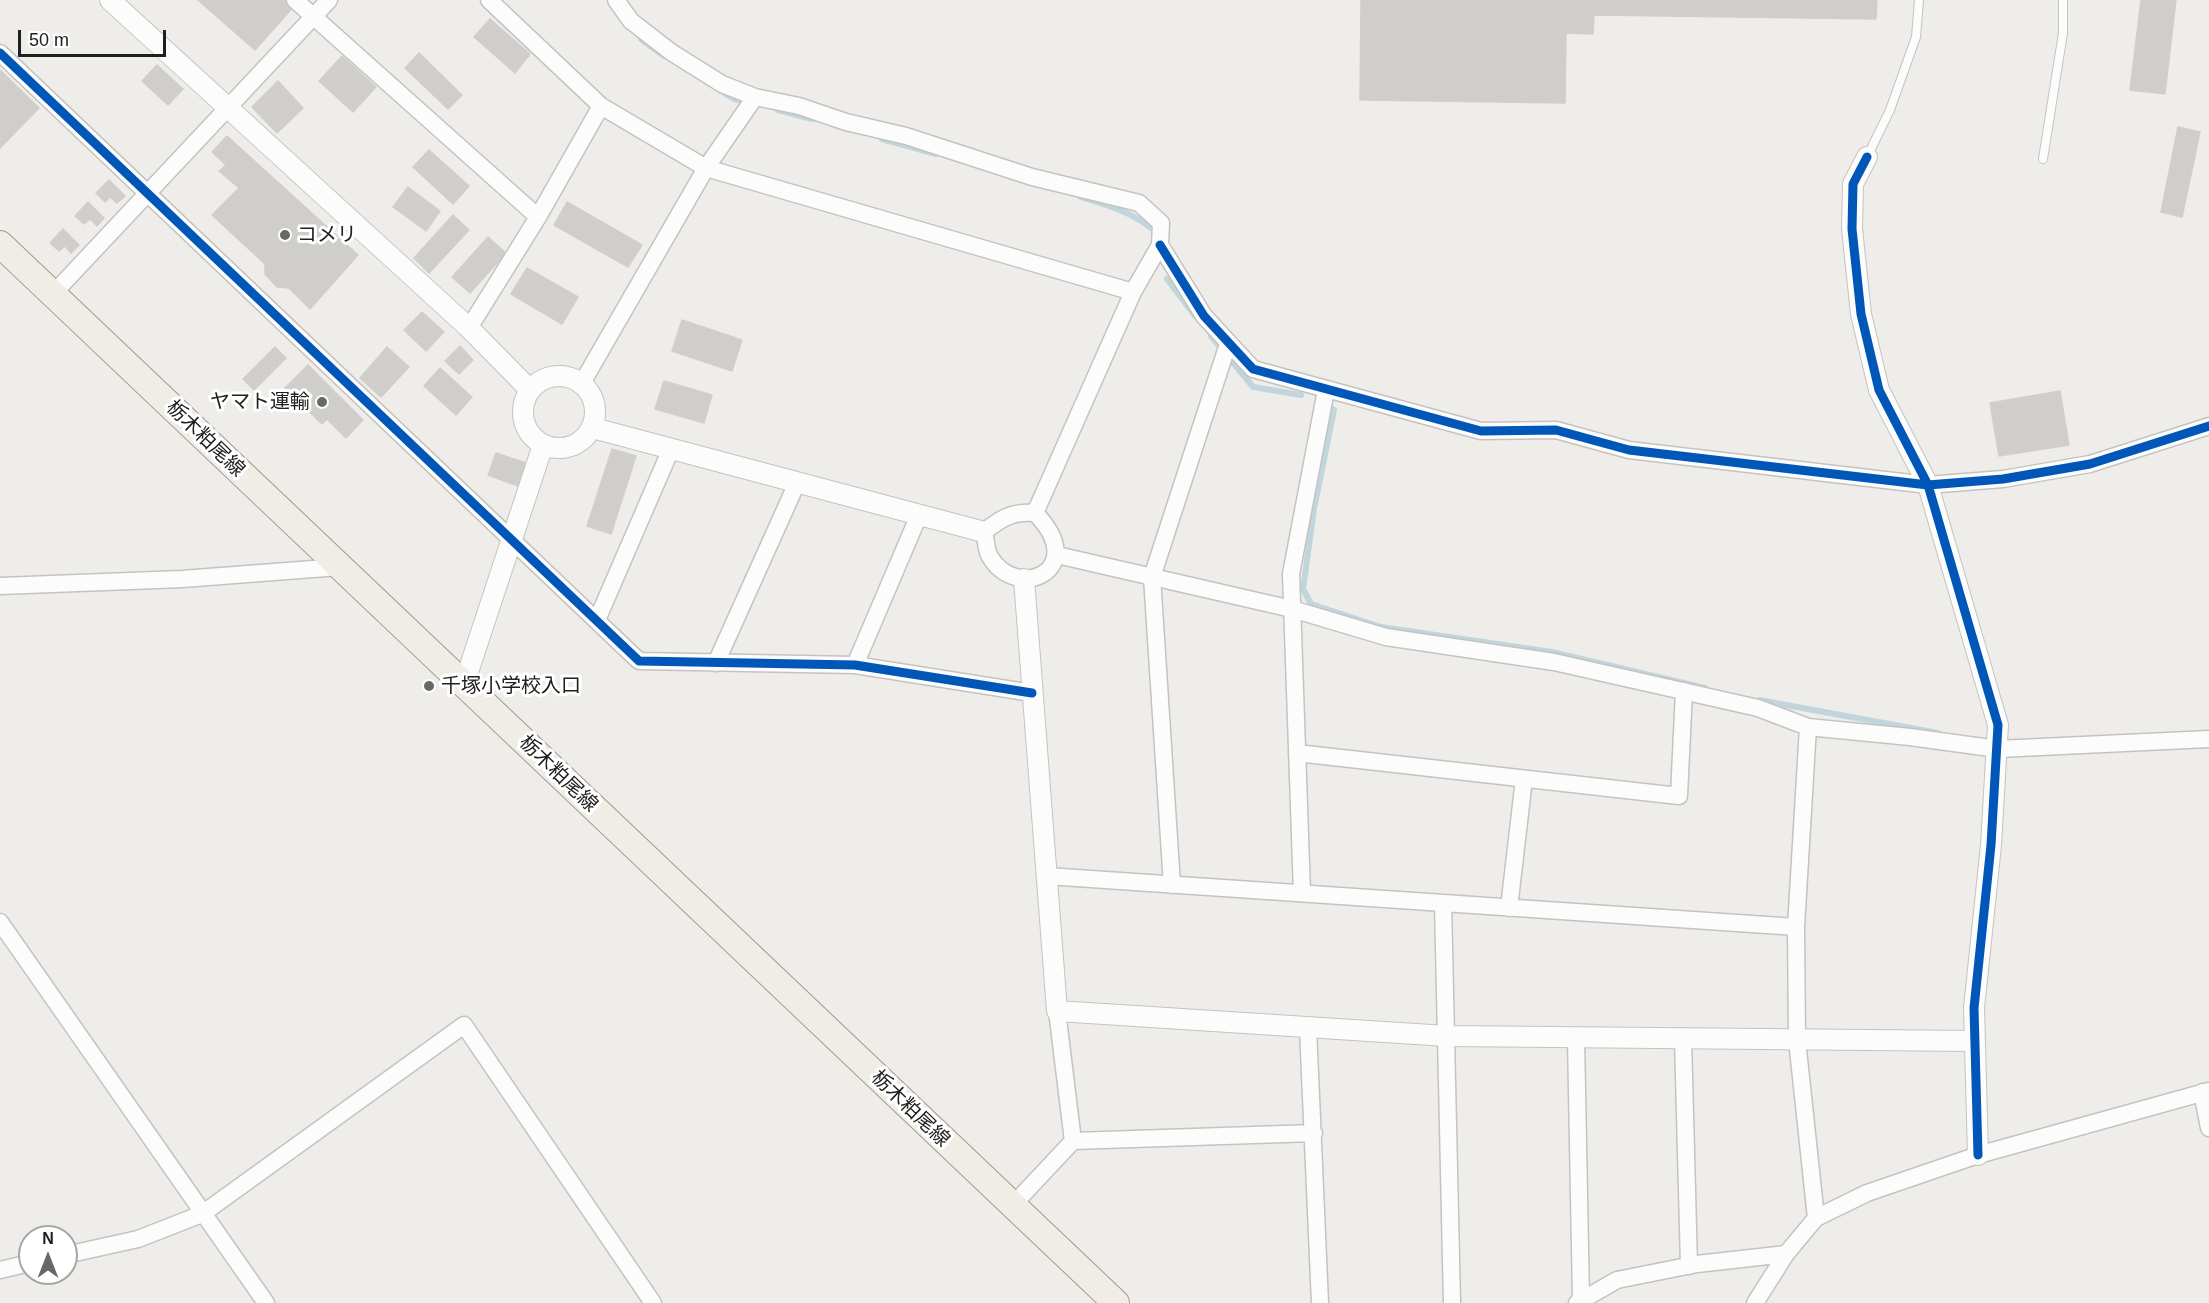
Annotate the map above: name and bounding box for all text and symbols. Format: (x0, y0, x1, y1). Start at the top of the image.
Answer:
scale bar (21, 18, 170, 56)
text: 50 m (29, 30, 69, 50)
place label: コメリ (297, 223, 357, 247)
marker: コメリ (278, 228, 292, 242)
place label: ヤマト運輸 (210, 390, 310, 414)
marker: ヤマト運輸 (315, 395, 329, 409)
street label: 栃木粕尾線 (161, 396, 249, 482)
place label: 千塚小学校入口 (441, 674, 581, 698)
marker: 千塚小学校入口 (422, 679, 436, 693)
street label: 栃木粕尾線 (514, 731, 602, 817)
street label: 栃木粕尾線 (866, 1066, 954, 1152)
north arrow (18, 1225, 78, 1285)
text: N (42, 1230, 54, 1247)

